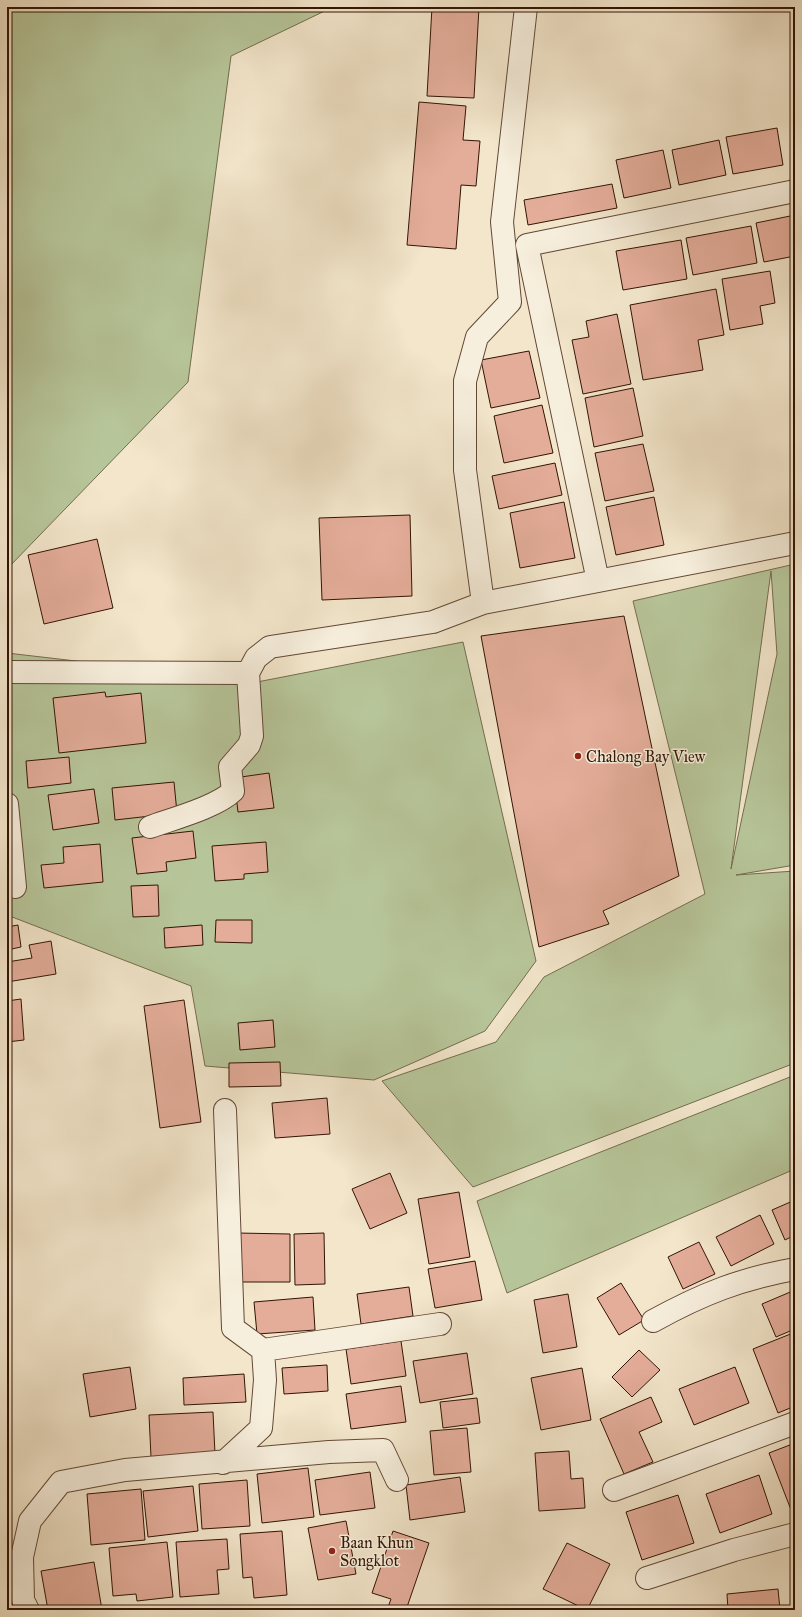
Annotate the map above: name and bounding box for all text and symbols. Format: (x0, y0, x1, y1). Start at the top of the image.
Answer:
place label: Chalong Bay View (586, 747, 706, 767)
marker: Chalong Bay View (573, 751, 583, 761)
place label: Baan Khun Songklot (340, 1533, 414, 1571)
marker: Baan Khun Songklot (327, 1546, 337, 1556)

